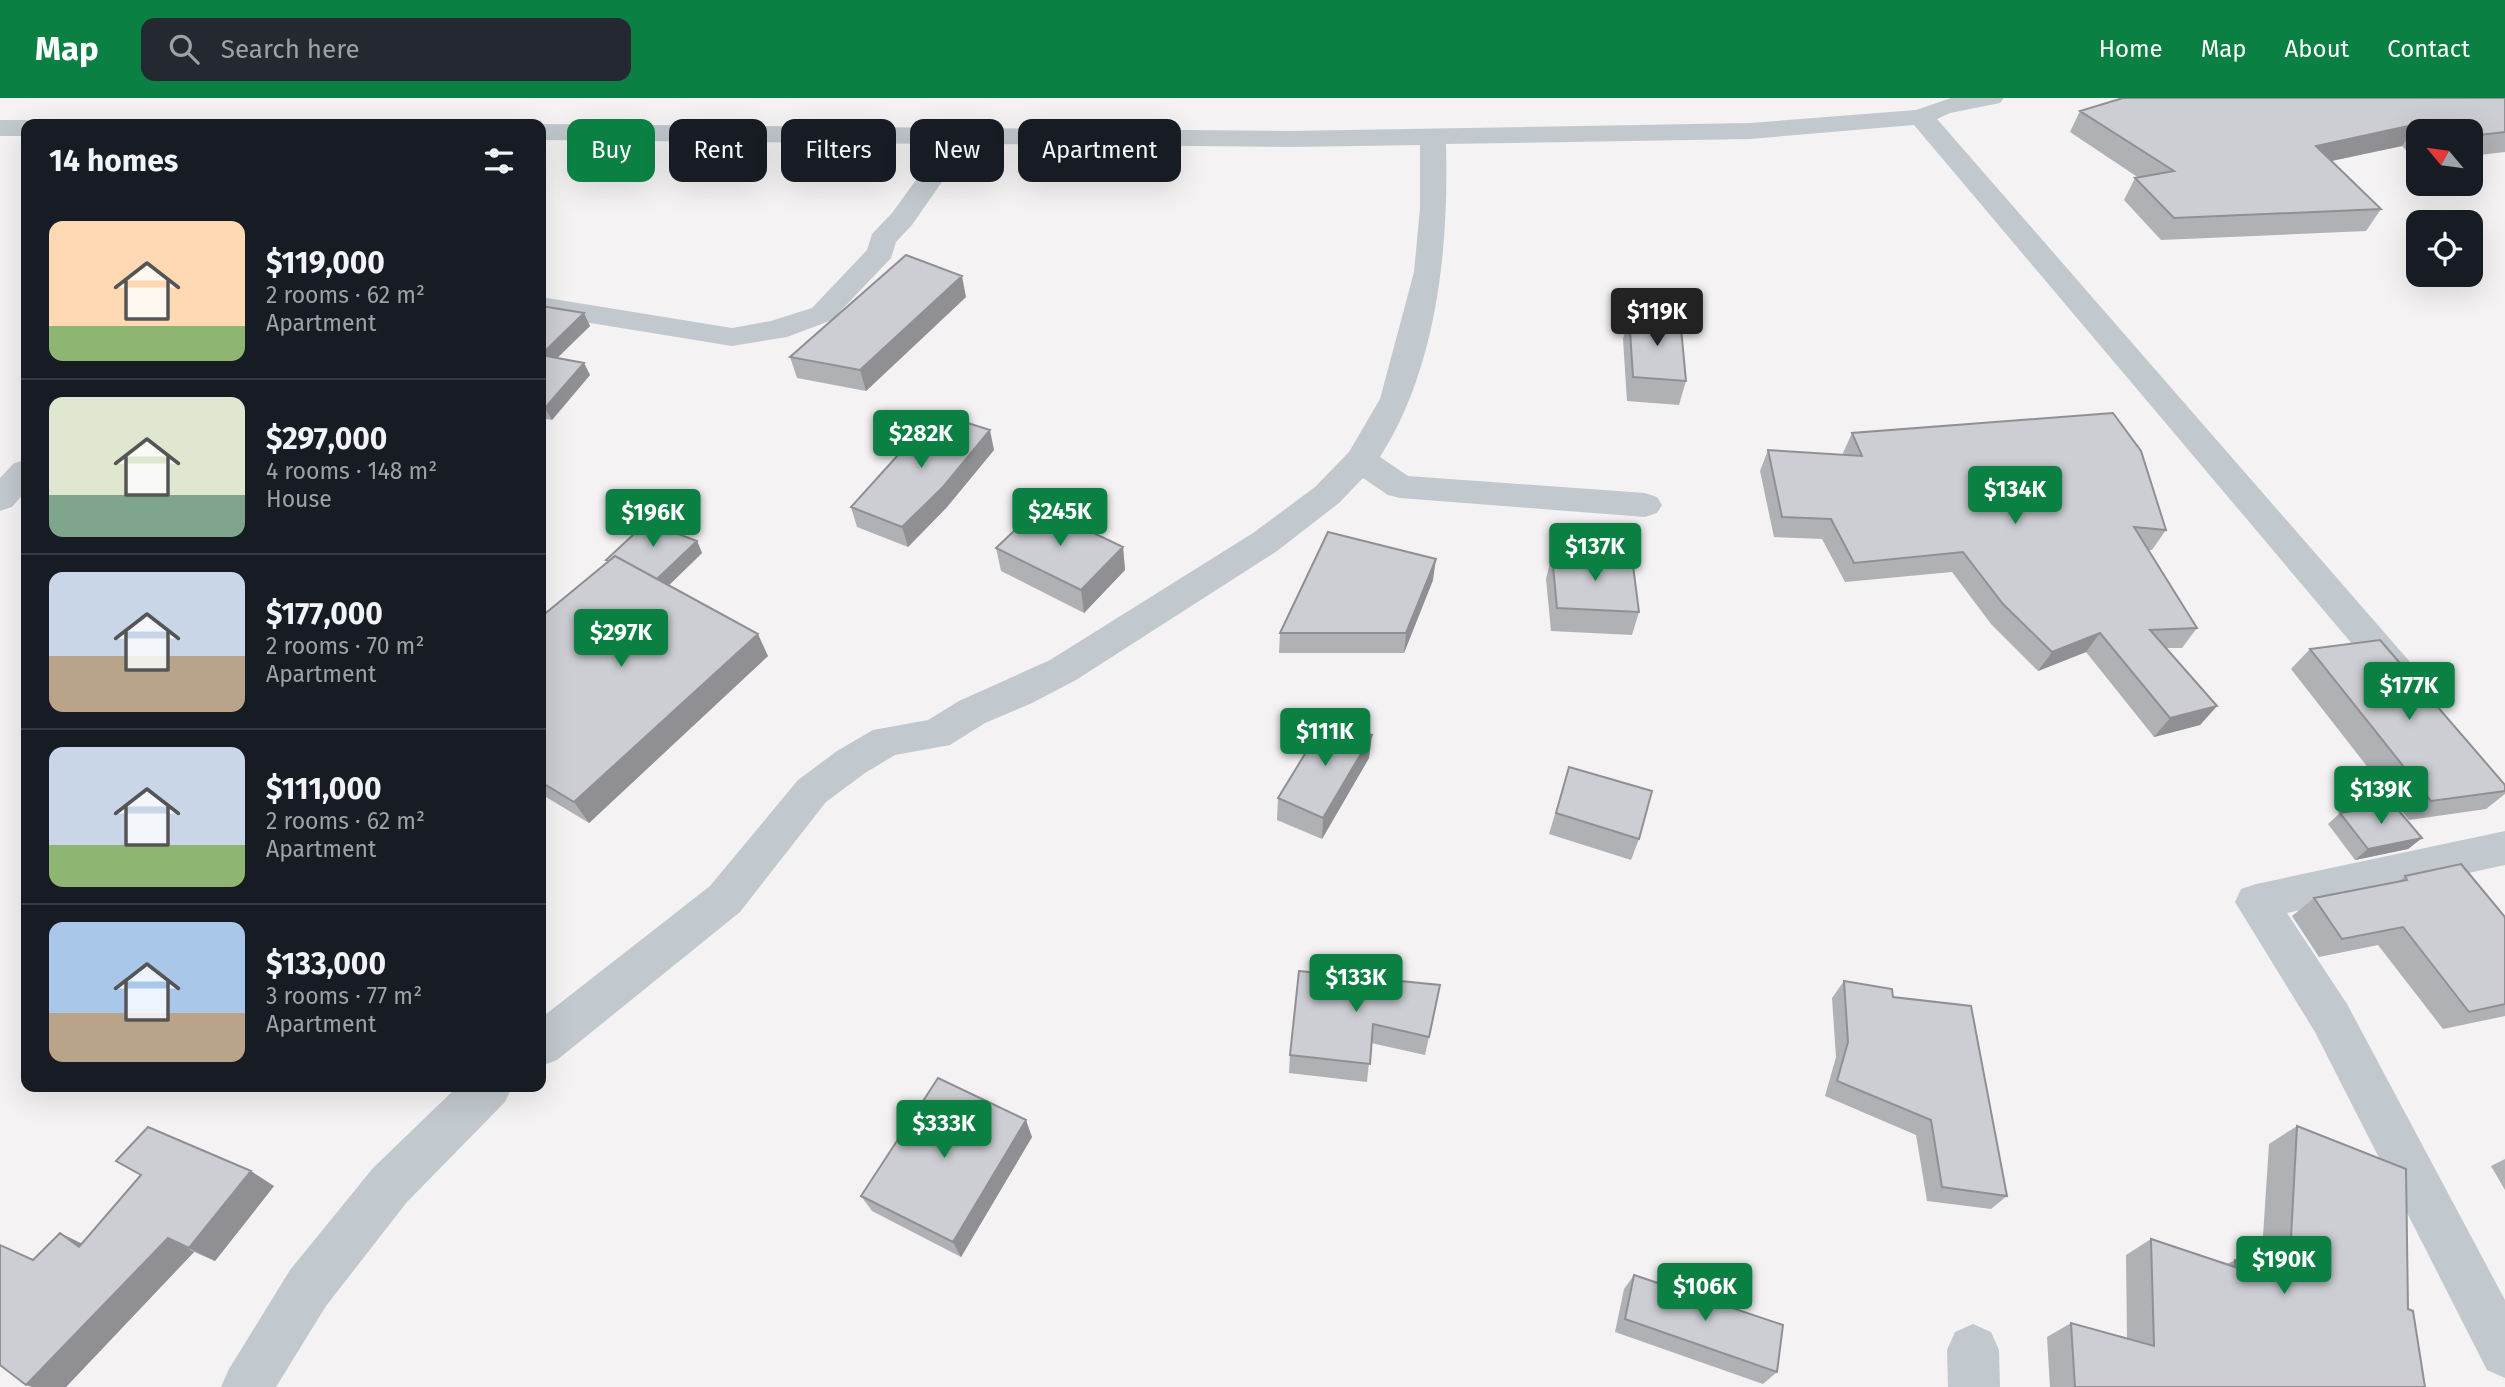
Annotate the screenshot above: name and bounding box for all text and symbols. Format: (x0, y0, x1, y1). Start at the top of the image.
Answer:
search box (141, 18, 631, 81)
text: Map (35, 29, 99, 69)
icon: search (165, 30, 203, 68)
text: Search here (221, 34, 360, 65)
text: Home (2099, 35, 2163, 63)
text: Map (2201, 35, 2247, 63)
text: About (2285, 35, 2349, 63)
text: Contact (2387, 35, 2470, 63)
chip: Buy (567, 119, 655, 182)
chip: Rent (669, 119, 767, 182)
chip: Filters (781, 119, 896, 182)
chip: New (910, 119, 1004, 182)
chip: Apartment (1018, 119, 1181, 182)
north arrow (2406, 119, 2483, 196)
map controls (2406, 119, 2483, 287)
icon: filters (480, 142, 518, 180)
text: 14 homes (49, 143, 178, 179)
button: locate (2406, 210, 2483, 287)
text: $119,000 (266, 245, 385, 281)
icon: home (105, 249, 189, 333)
text: 2 rooms · 62 m² (266, 281, 425, 309)
pin: $119K (1608, 288, 1706, 348)
text: $119K (1627, 297, 1687, 325)
text: Apartment (266, 309, 376, 337)
pin: $282K (872, 410, 970, 470)
text: $282K (889, 419, 953, 447)
text: $297,000 (266, 421, 387, 457)
icon: home (105, 425, 189, 509)
text: 4 rooms · 148 m² (266, 457, 437, 485)
pin: $134K (1966, 466, 2064, 526)
text: $134K (1984, 475, 2046, 503)
text: House (266, 485, 332, 513)
pin: $245K (1011, 489, 1109, 548)
pin: $196K (604, 490, 702, 549)
text: $245K (1028, 497, 1092, 525)
text: $196K (622, 498, 684, 526)
pin: $137K (1546, 524, 1644, 583)
text: $137K (1565, 532, 1625, 560)
text: $177,000 (266, 596, 383, 632)
icon: home (105, 600, 189, 684)
pin: $297K (572, 610, 670, 669)
text: $297K (590, 618, 652, 646)
text: 2 rooms · 70 m² (266, 632, 424, 660)
text: Apartment (266, 660, 376, 688)
pin: $177K (2360, 662, 2458, 722)
text: $177K (2380, 671, 2438, 699)
pin: $111K (1276, 708, 1374, 768)
text: $111K (1296, 717, 1354, 745)
pin: $139K (2332, 766, 2430, 826)
text: $111,000 (266, 771, 382, 807)
icon: home (105, 775, 189, 859)
text: $139K (2350, 775, 2412, 803)
text: 2 rooms · 62 m² (266, 807, 425, 835)
text: Apartment (266, 835, 376, 863)
text: $133,000 (266, 946, 386, 982)
icon: home (105, 950, 189, 1034)
pin: $133K (1307, 954, 1405, 1014)
text: $133K (1326, 963, 1386, 991)
text: 3 rooms · 77 m² (266, 982, 422, 1010)
text: Apartment (266, 1010, 376, 1038)
pin: $333K (895, 1100, 993, 1160)
text: $333K (912, 1109, 976, 1137)
pin: $190K (2235, 1236, 2333, 1296)
text: $190K (2252, 1245, 2316, 1273)
pin: $106K (1656, 1264, 1754, 1323)
text: $106K (1673, 1272, 1737, 1300)

